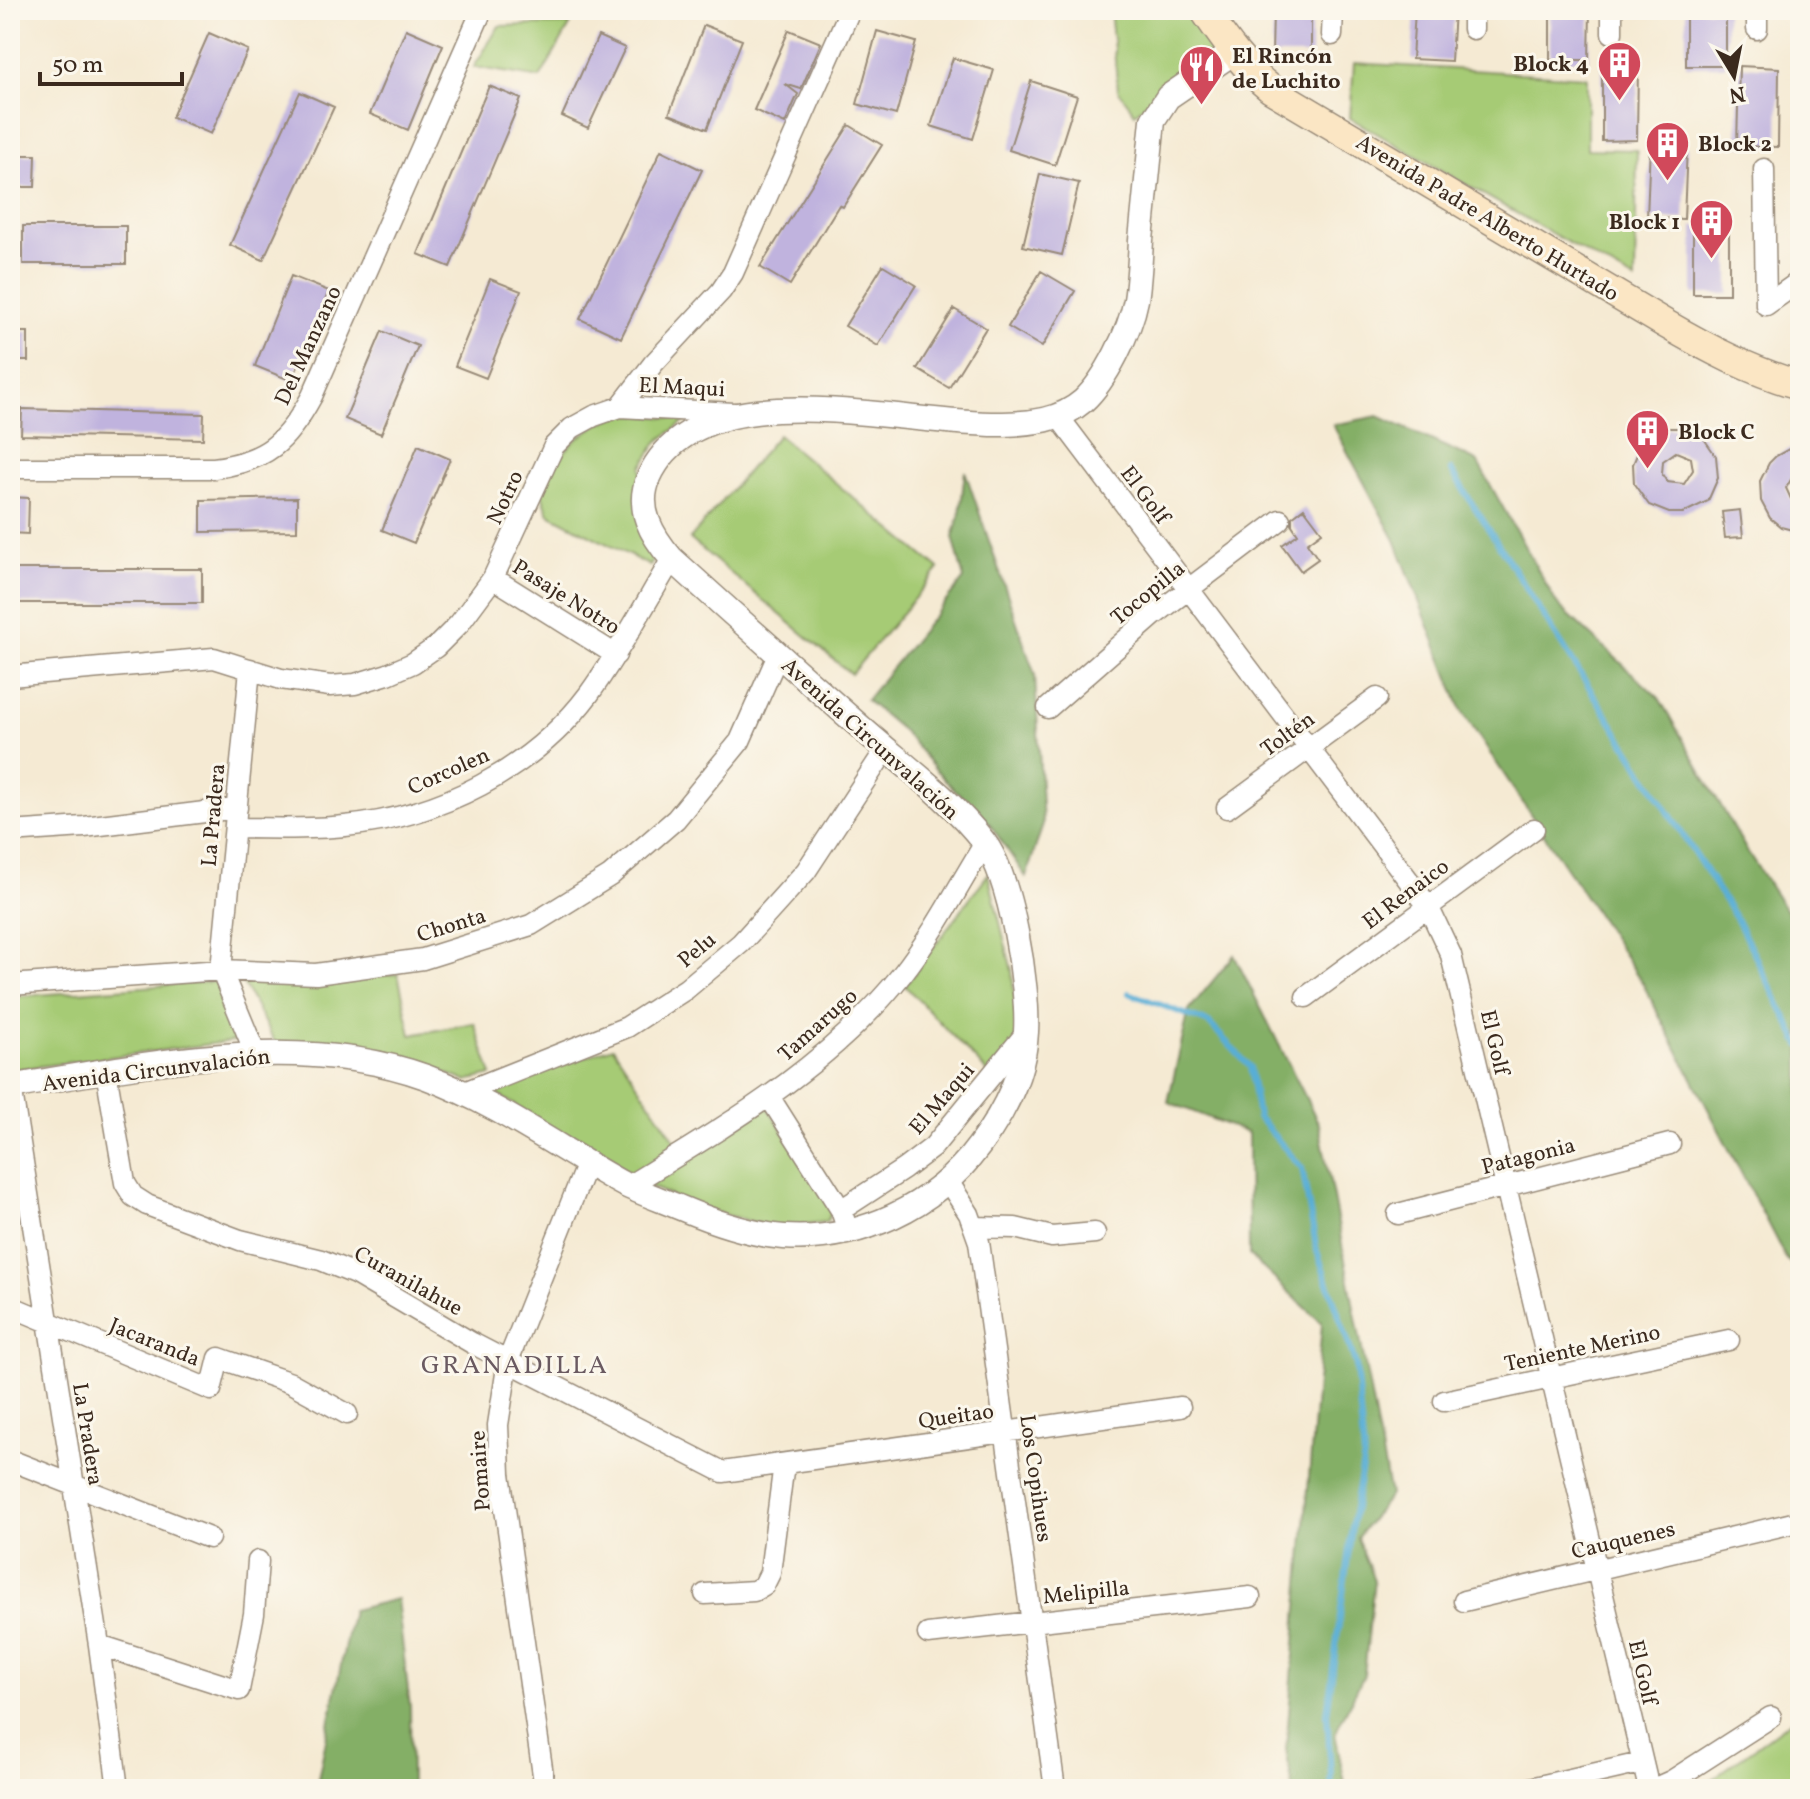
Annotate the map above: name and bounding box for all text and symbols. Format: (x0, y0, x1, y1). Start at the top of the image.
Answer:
scale bar (40, 36, 182, 86)
north arrow (1694, 36, 1774, 116)
building icon: Block 4 (1596, 39, 1644, 102)
place label: El Rincón de Luchito (1232, 42, 1341, 98)
restaurant icon: El Rincón de Luchito (1177, 44, 1225, 107)
text: 50 m (52, 49, 104, 83)
place label: Block 4 (1513, 50, 1589, 81)
text: N (1726, 77, 1748, 110)
building icon: Block 2 (1643, 119, 1691, 182)
street label: Avenida Padre Alberto Hurtado (1349, 128, 1624, 310)
place label: Block 2 (1698, 130, 1772, 161)
building icon: Block 1 (1687, 197, 1735, 260)
place label: Block 1 (1609, 208, 1680, 239)
street label: Del Manzano (268, 281, 351, 411)
street label: El Maqui (638, 371, 726, 406)
building icon: Block C (1623, 407, 1671, 470)
place label: Block C (1678, 418, 1755, 449)
street label: El Golf (1112, 460, 1178, 533)
street label: Notro (480, 466, 532, 530)
street label: Pasaje Notro (506, 553, 626, 644)
street label: Tocopilla (1105, 554, 1193, 634)
street label: Avenida Circunvalación (774, 652, 965, 828)
street label: Toltén (1255, 705, 1322, 765)
street label: Corcolen (403, 740, 495, 804)
street label: La Pradera (195, 762, 234, 868)
street label: El Renaico (1357, 852, 1456, 938)
street label: Chonta (413, 901, 490, 952)
street label: Pelu (672, 926, 724, 976)
street label: Tamarugo (772, 982, 865, 1070)
street label: El Golf (1471, 1007, 1517, 1081)
street label: Avenida Circunvalación (40, 1042, 272, 1101)
street label: El Maqui (903, 1057, 983, 1143)
street label: Patagonia (1478, 1131, 1579, 1184)
street label: Curanilahue (348, 1239, 468, 1325)
street label: Jacaranda (104, 1311, 204, 1376)
street label: Teniente Merino (1502, 1318, 1663, 1381)
district label: GRANADILLA (421, 1348, 609, 1384)
street label: La Pradera (63, 1381, 110, 1488)
street label: Queitao (917, 1397, 996, 1438)
street label: Los Copihues (1010, 1413, 1059, 1544)
street label: Pomaire (463, 1429, 500, 1512)
street label: Cauquenes (1569, 1514, 1678, 1568)
street label: Melipilla (1041, 1574, 1131, 1613)
street label: El Golf (1619, 1637, 1665, 1711)

